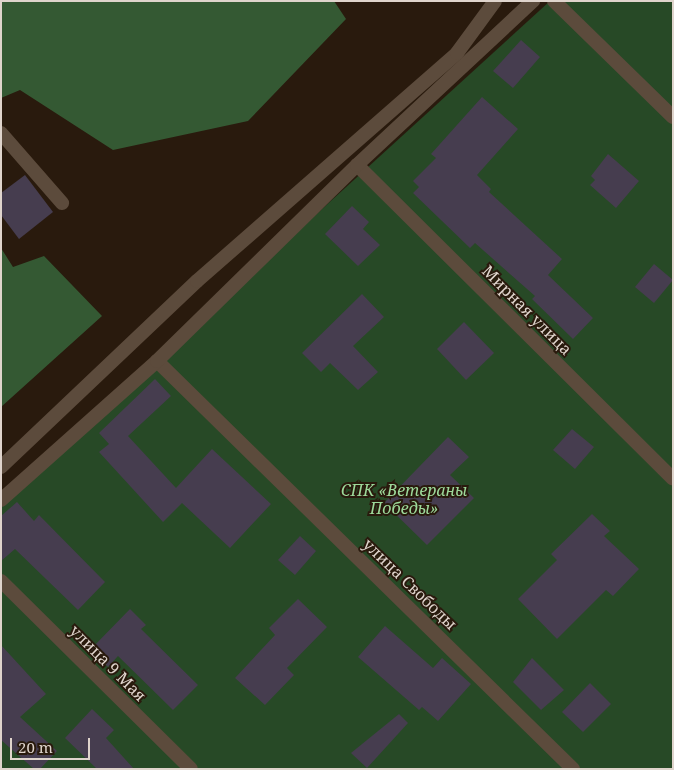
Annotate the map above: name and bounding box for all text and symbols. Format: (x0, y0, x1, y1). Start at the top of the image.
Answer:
street label: Мирная улица (478, 261, 576, 359)
park label: СПК «Ветераны Победы» (341, 480, 467, 518)
street label: улица Свободы (359, 534, 461, 634)
street label: улица 9 Мая (66, 621, 150, 705)
scale bar (12, 728, 92, 760)
text: 20 m (18, 737, 53, 757)

